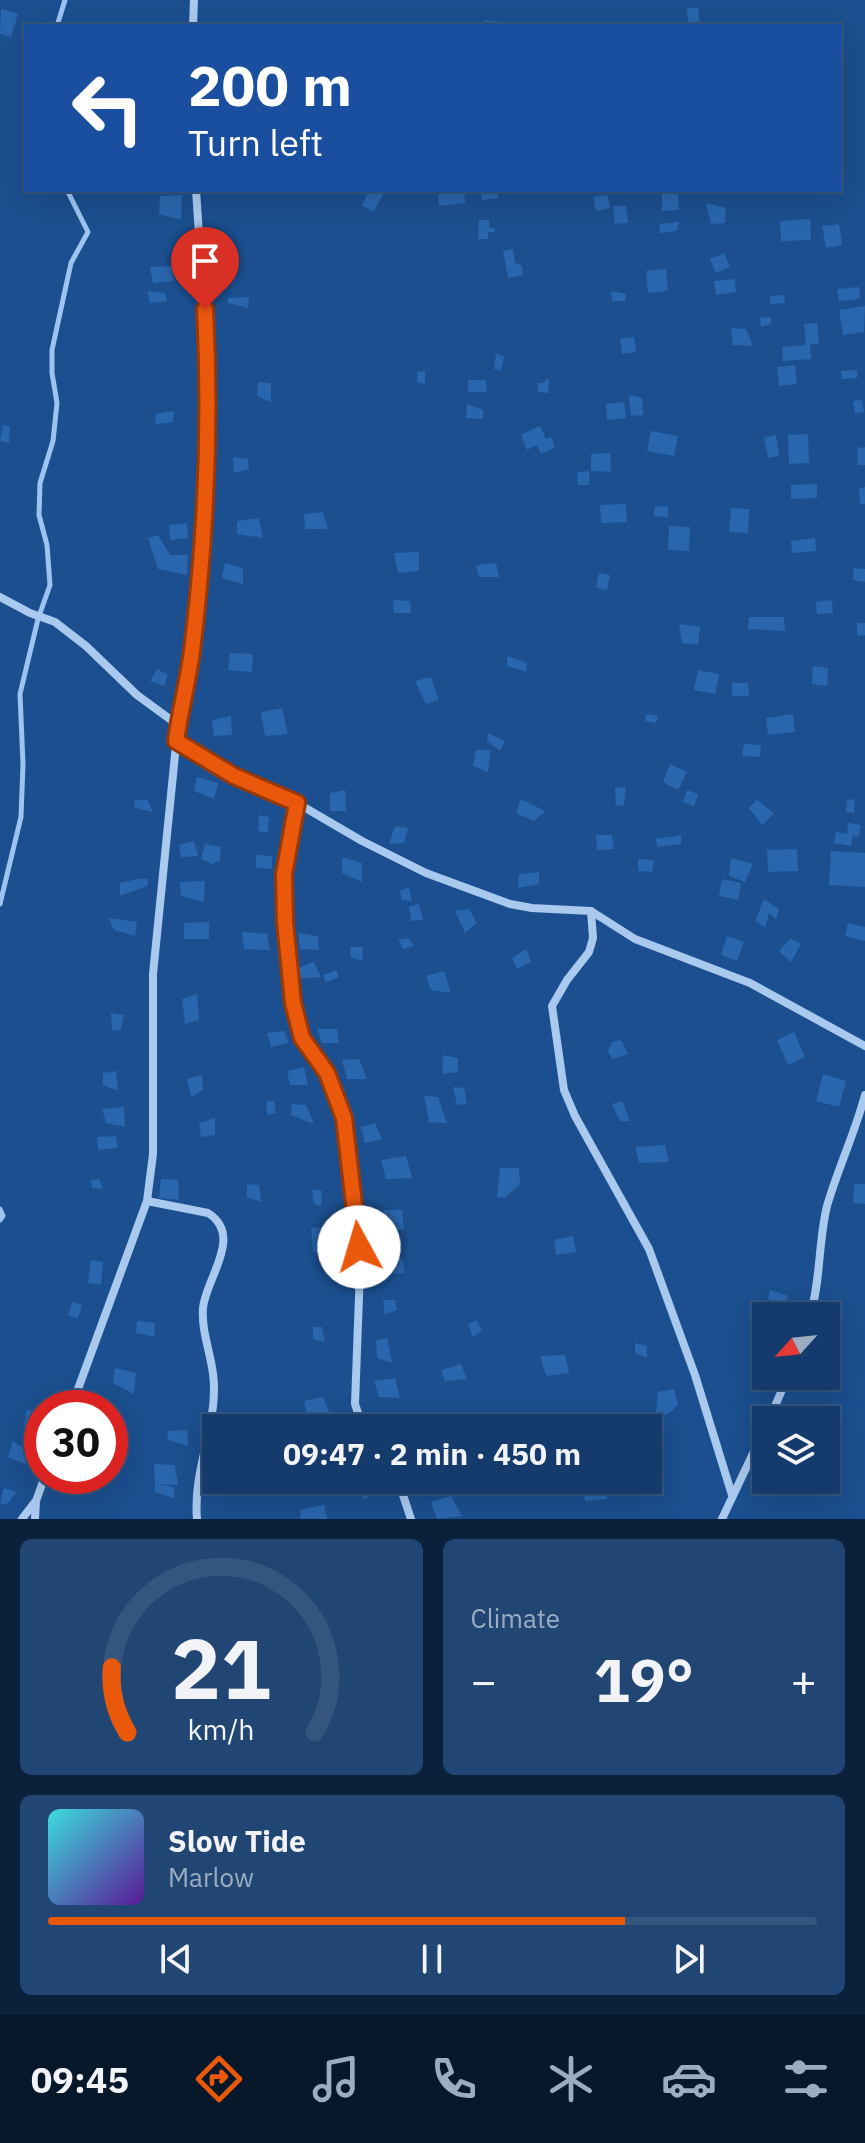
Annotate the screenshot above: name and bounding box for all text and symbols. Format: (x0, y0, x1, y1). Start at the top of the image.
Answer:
text: 200 m (188, 49, 352, 121)
icon: left (56, 56, 160, 160)
text: Turn left (188, 119, 323, 166)
pin (171, 227, 239, 309)
icon: arrive (183, 239, 227, 283)
position arrow (317, 1205, 401, 1289)
north arrow (752, 1302, 840, 1390)
map controls (752, 1302, 840, 1494)
speed limit sign: 30 (24, 1390, 128, 1494)
button: layers (752, 1406, 840, 1494)
text: 09:47 · 2 min · 450 m (283, 1434, 581, 1473)
text: Climate (471, 1601, 560, 1635)
text: 21 (171, 1614, 271, 1722)
text: 19° (594, 1640, 694, 1719)
text: − (471, 1652, 497, 1709)
text: + (791, 1652, 817, 1709)
text: km/h (188, 1711, 255, 1748)
text: Slow Tide (168, 1821, 306, 1860)
text: Marlow (168, 1860, 254, 1894)
icon: previous (154, 1937, 198, 1981)
icon: pause (410, 1937, 454, 1981)
icon: next (667, 1937, 711, 1981)
icon: directions (191, 2051, 247, 2107)
icon: music (308, 2051, 364, 2107)
icon: phone (426, 2051, 482, 2107)
icon: climate (543, 2051, 599, 2107)
icon: car (661, 2051, 717, 2107)
icon: filters (778, 2051, 834, 2107)
text: 09:45 (31, 2056, 129, 2103)

